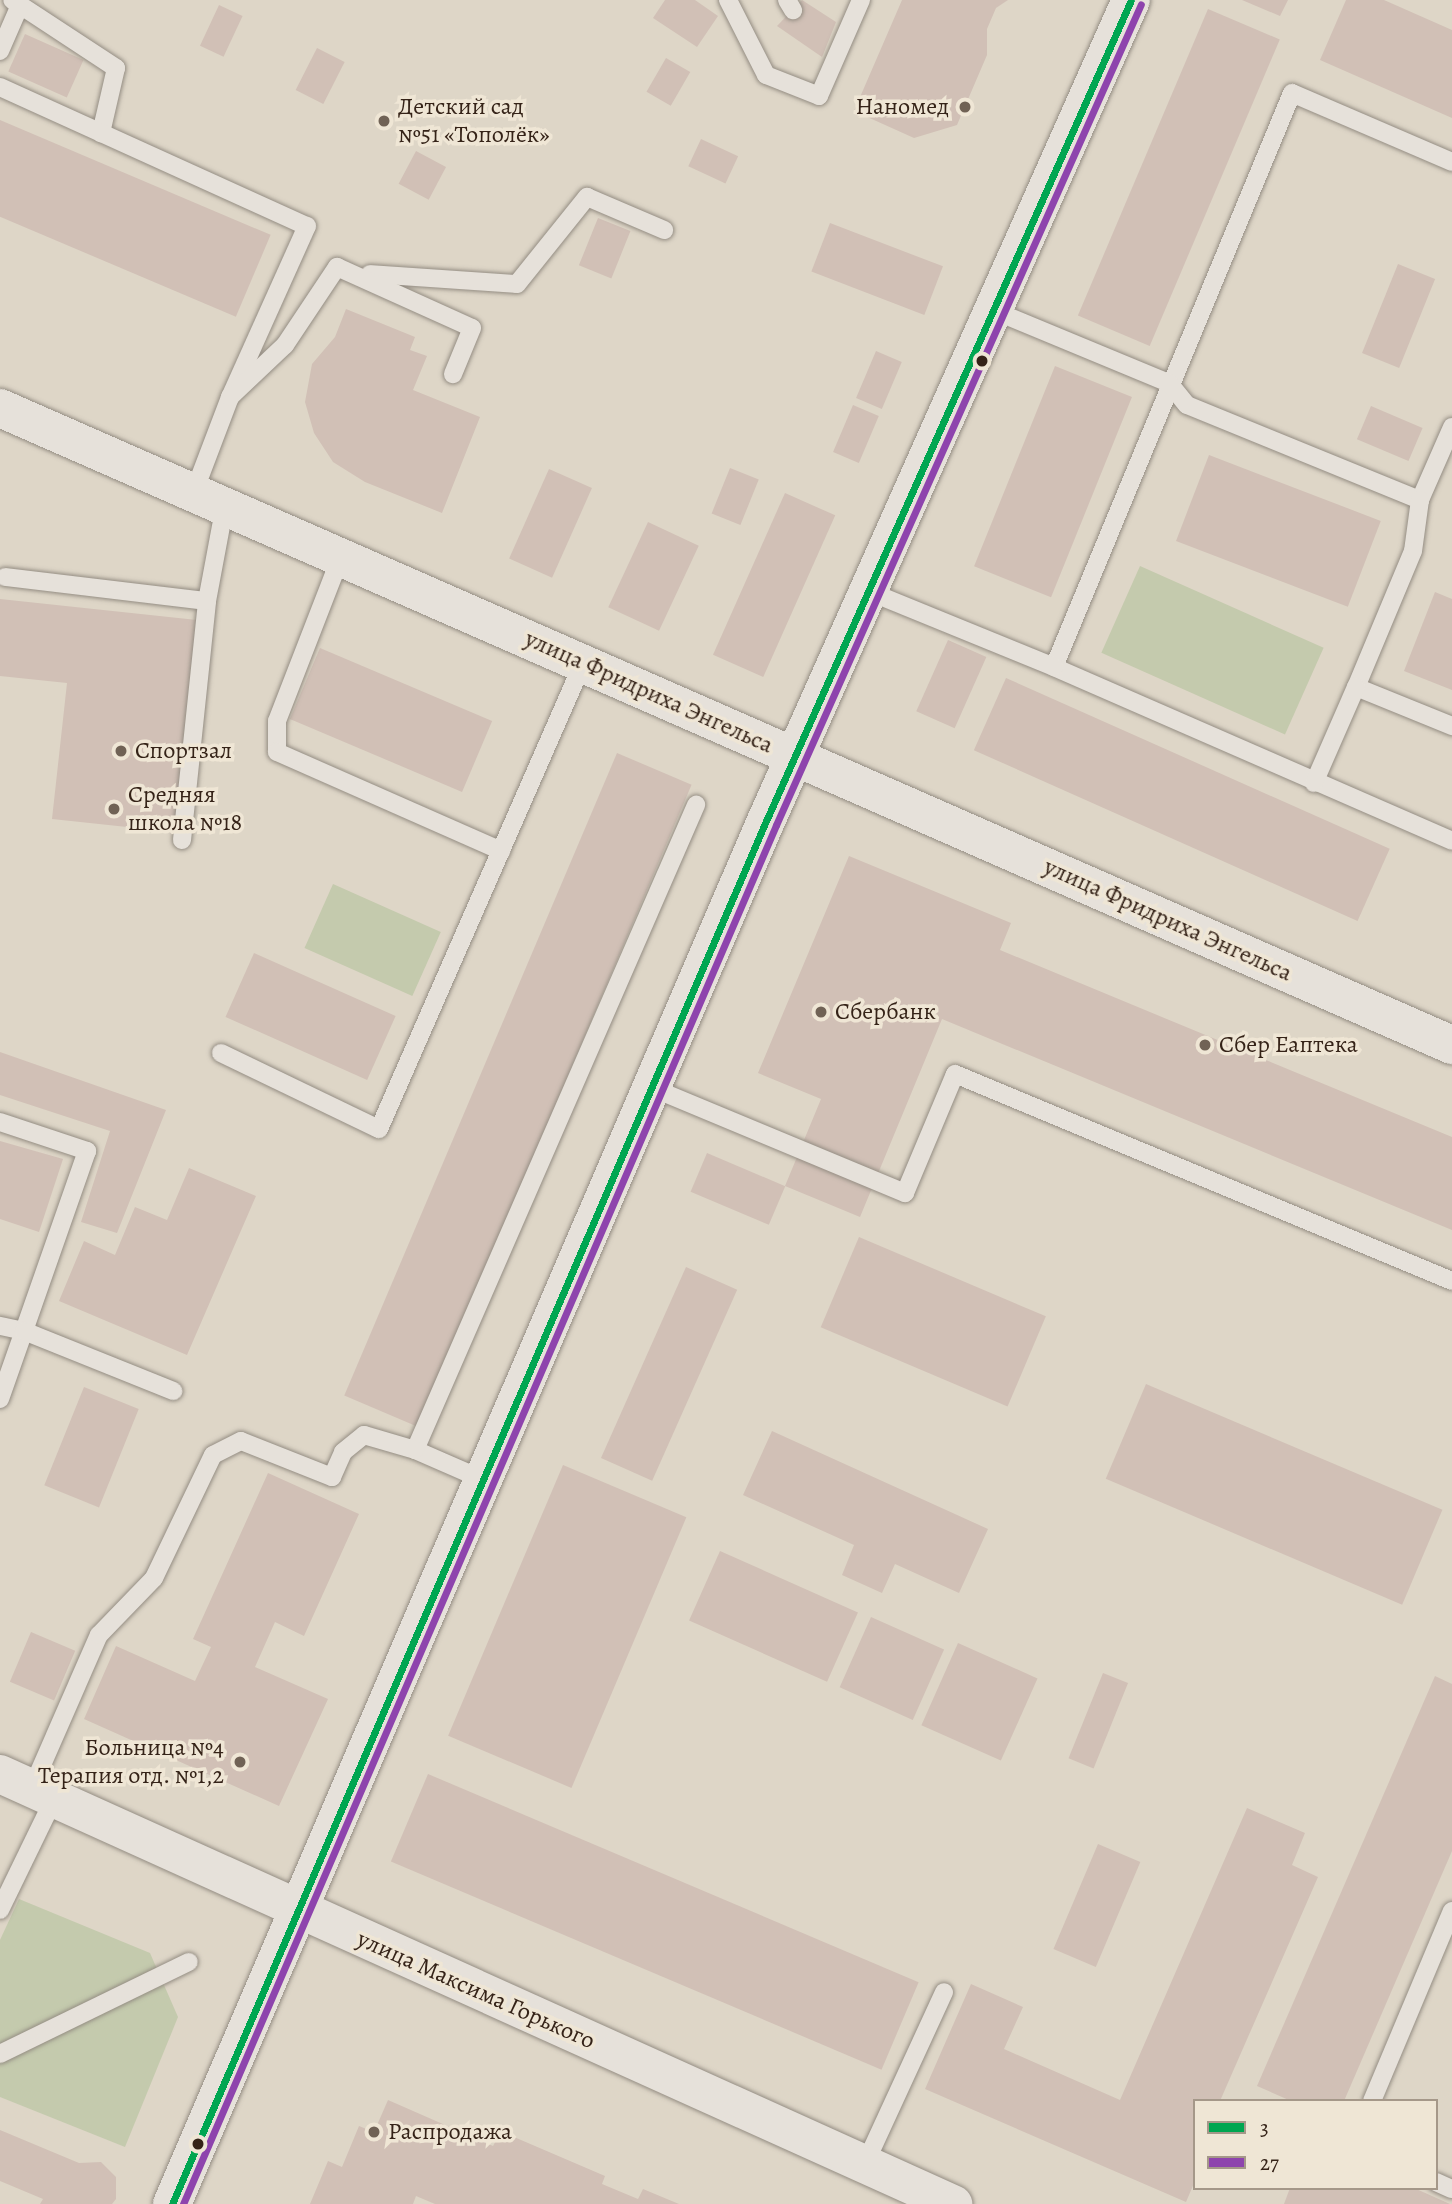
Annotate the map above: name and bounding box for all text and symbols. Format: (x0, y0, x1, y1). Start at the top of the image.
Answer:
place label: Детский сад №51 «Тополёк» (398, 93, 550, 149)
place label: Наномед (855, 93, 949, 121)
marker: Наномед (955, 97, 975, 117)
marker: Детский сад №51 «Тополёк» (376, 113, 392, 129)
unlabelled marker (975, 354, 989, 368)
street label: улица Фридриха Энгельса (520, 624, 778, 760)
place label: Спортзал (135, 737, 232, 765)
marker: Спортзал (113, 743, 129, 759)
place label: Средняя школа №18 (128, 781, 242, 837)
marker: Средняя школа №18 (106, 801, 122, 817)
street label: улица Фридриха Энгельса (1039, 852, 1297, 988)
place label: Сбербанк (835, 998, 936, 1026)
marker: Сбербанк (813, 1004, 829, 1020)
place label: Сбер Еаптека (1219, 1031, 1358, 1059)
marker: Сбер Еаптека (1197, 1037, 1213, 1053)
place label: Больница №4 Терапия отд. №1,2 (37, 1734, 224, 1790)
marker: Больница №4 Терапия отд. №1,2 (230, 1752, 250, 1772)
street label: улица Максима Горького (353, 1925, 599, 2055)
legend (1193, 2099, 1438, 2190)
text: 3 (1260, 2114, 1269, 2142)
place label: Распродажа (388, 2118, 512, 2146)
marker: Распродажа (366, 2124, 382, 2140)
unlabelled marker (191, 2137, 205, 2151)
text: 27 (1260, 2149, 1279, 2177)

